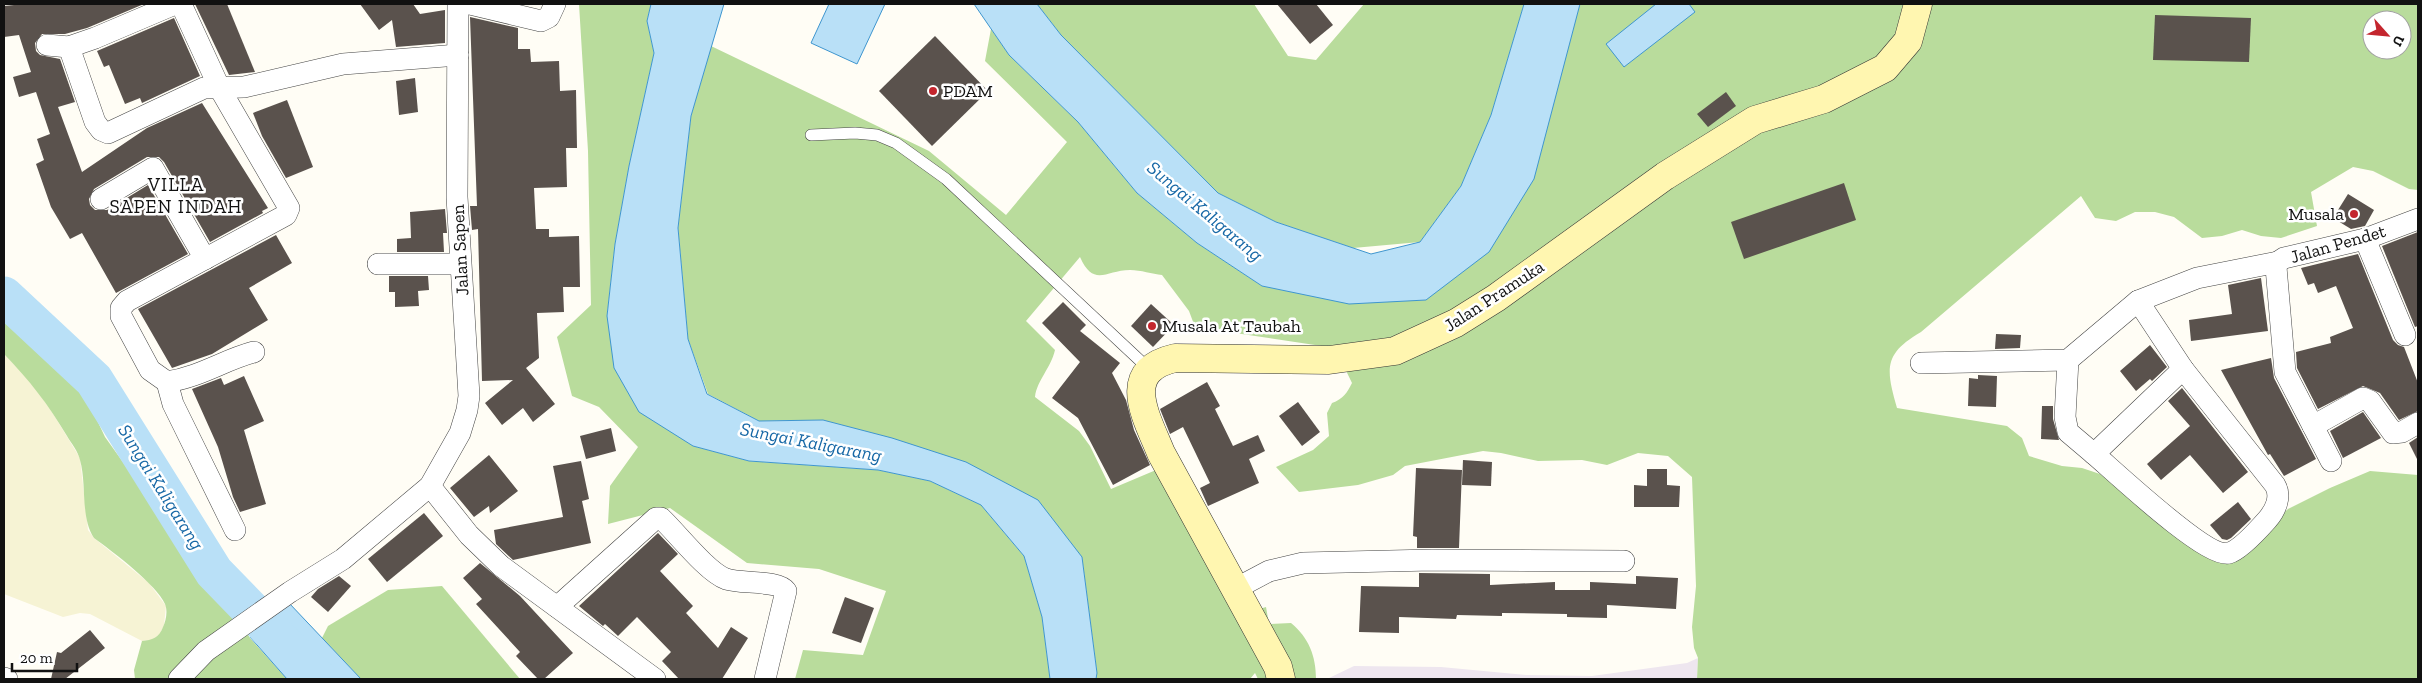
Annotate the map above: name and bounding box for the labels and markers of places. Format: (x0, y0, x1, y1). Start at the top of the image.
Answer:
place label: PDAM (943, 80, 993, 102)
marker: PDAM (927, 85, 939, 97)
place label: Musala (2288, 203, 2344, 225)
marker: Musala (2348, 208, 2360, 220)
place label: Musala At Taubah (1162, 315, 1301, 337)
marker: Musala At Taubah (1146, 320, 1158, 332)

